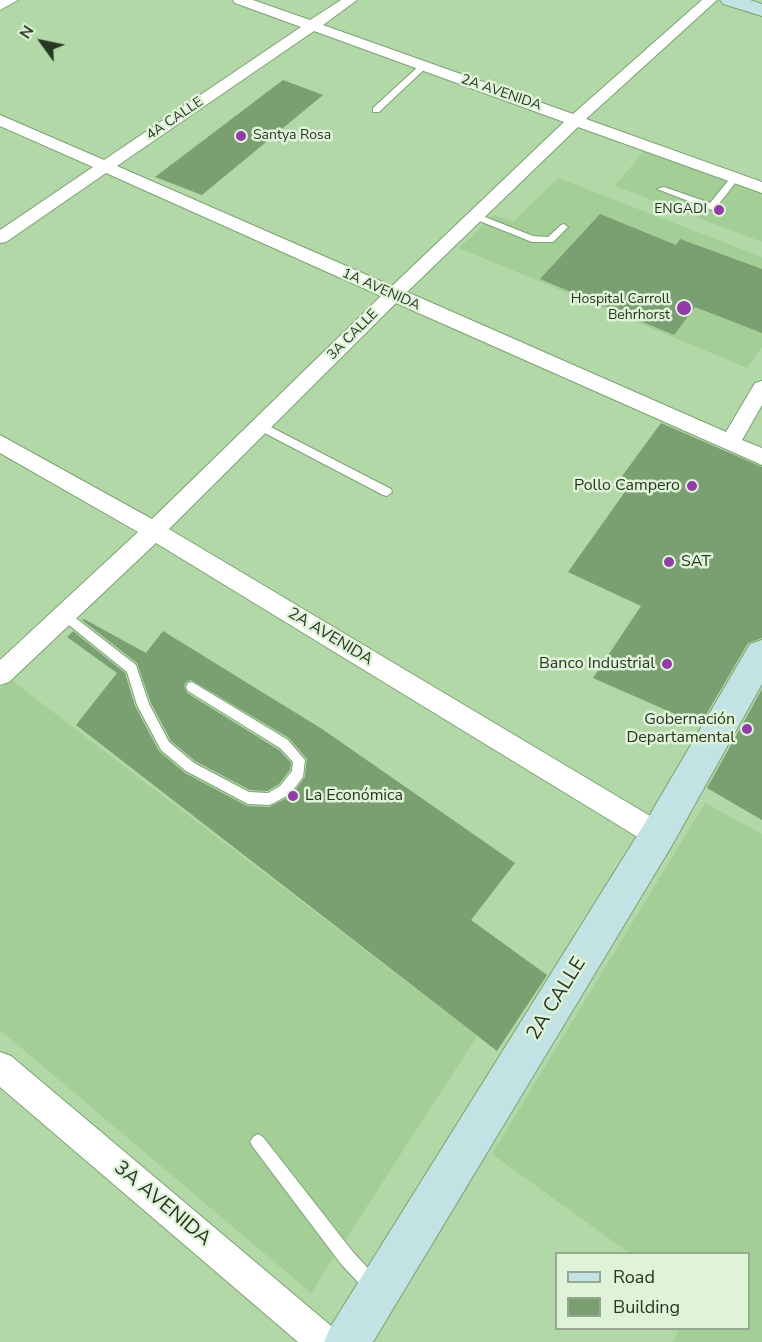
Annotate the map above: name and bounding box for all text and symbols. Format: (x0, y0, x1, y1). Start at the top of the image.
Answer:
north arrow (12, 12, 72, 72)
text: N (14, 21, 39, 43)
street label: 2A AVENIDA (459, 71, 543, 115)
street label: 4A CALLE (143, 94, 207, 144)
place label: Santya Rosa (253, 128, 331, 144)
marker: Santya Rosa (234, 129, 248, 143)
place label: ENGADI (654, 202, 707, 218)
marker: ENGADI (712, 203, 726, 217)
street label: 1A AVENIDA (339, 265, 423, 315)
place label: Hospital Carroll Behrhorst (571, 292, 670, 324)
marker: Hospital Carroll Behrhorst (675, 299, 693, 317)
street label: 3A CALLE (324, 306, 382, 364)
place label: Pollo Campero (574, 476, 680, 496)
marker: Pollo Campero (685, 479, 699, 493)
place label: SAT (681, 552, 711, 572)
marker: SAT (662, 555, 676, 569)
street label: 2A AVENIDA (284, 604, 376, 670)
place label: Banco Industrial (539, 654, 655, 674)
marker: Banco Industrial (660, 657, 674, 671)
place label: Gobernación Departamental (626, 710, 735, 748)
marker: Gobernación Departamental (740, 722, 754, 736)
place label: La Económica (305, 786, 403, 806)
marker: La Económica (286, 789, 300, 803)
street label: 2A CALLE (522, 953, 592, 1045)
street label: 3A AVENIDA (108, 1156, 216, 1252)
legend (555, 1252, 750, 1330)
text: Road (613, 1265, 655, 1289)
text: Building (613, 1295, 680, 1319)

